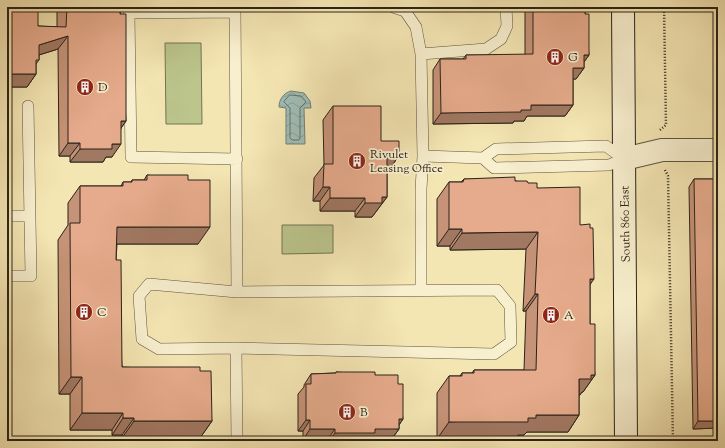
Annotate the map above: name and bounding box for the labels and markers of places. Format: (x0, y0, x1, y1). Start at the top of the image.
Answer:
building icon: G (545, 47, 565, 67)
place label: G (568, 49, 578, 67)
building icon: D (75, 77, 95, 97)
place label: D (98, 79, 108, 97)
place label: Rivulet Leasing Office (370, 146, 443, 178)
building icon: Rivulet Leasing Office (347, 151, 367, 171)
building icon: C (74, 302, 94, 322)
place label: C (97, 304, 107, 322)
building icon: A (541, 305, 561, 325)
place label: A (564, 307, 574, 325)
building icon: B (337, 402, 357, 422)
place label: B (360, 404, 368, 422)

